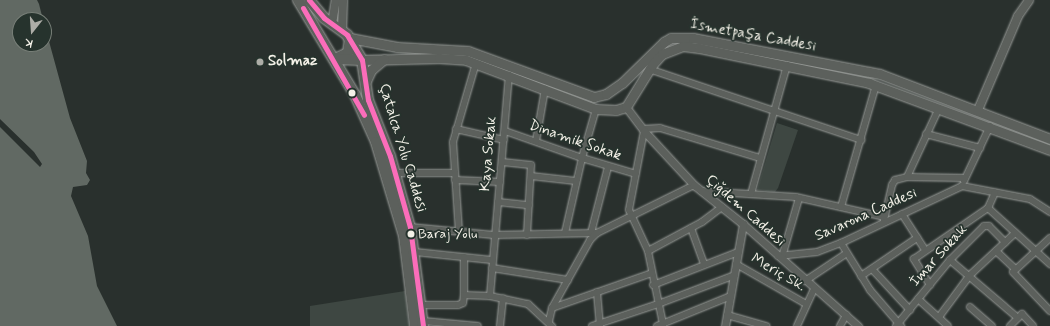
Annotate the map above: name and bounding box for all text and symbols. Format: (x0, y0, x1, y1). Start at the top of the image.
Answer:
north arrow (12, 12, 52, 52)
street label: İsmetpaşa Caddesi (689, 16, 817, 56)
text: K (23, 35, 35, 50)
place label: Solmaz (268, 53, 317, 71)
marker: Solmaz (255, 57, 265, 67)
street label: Çatalca Yolu Caddesi (374, 81, 430, 215)
unlabelled marker (347, 88, 357, 98)
street label: Kaya Sokak (477, 116, 501, 192)
street label: Dinamik Sokak (526, 116, 624, 166)
street label: Çiğdem Caddesi (700, 170, 790, 252)
street label: Savarona Caddesi (811, 184, 921, 246)
street label: İmar Sokak (907, 222, 971, 290)
place label: Baraj Yolu (418, 226, 477, 242)
marker: Baraj Yolu (406, 229, 416, 239)
street label: Meriç Sk. (747, 250, 809, 296)

